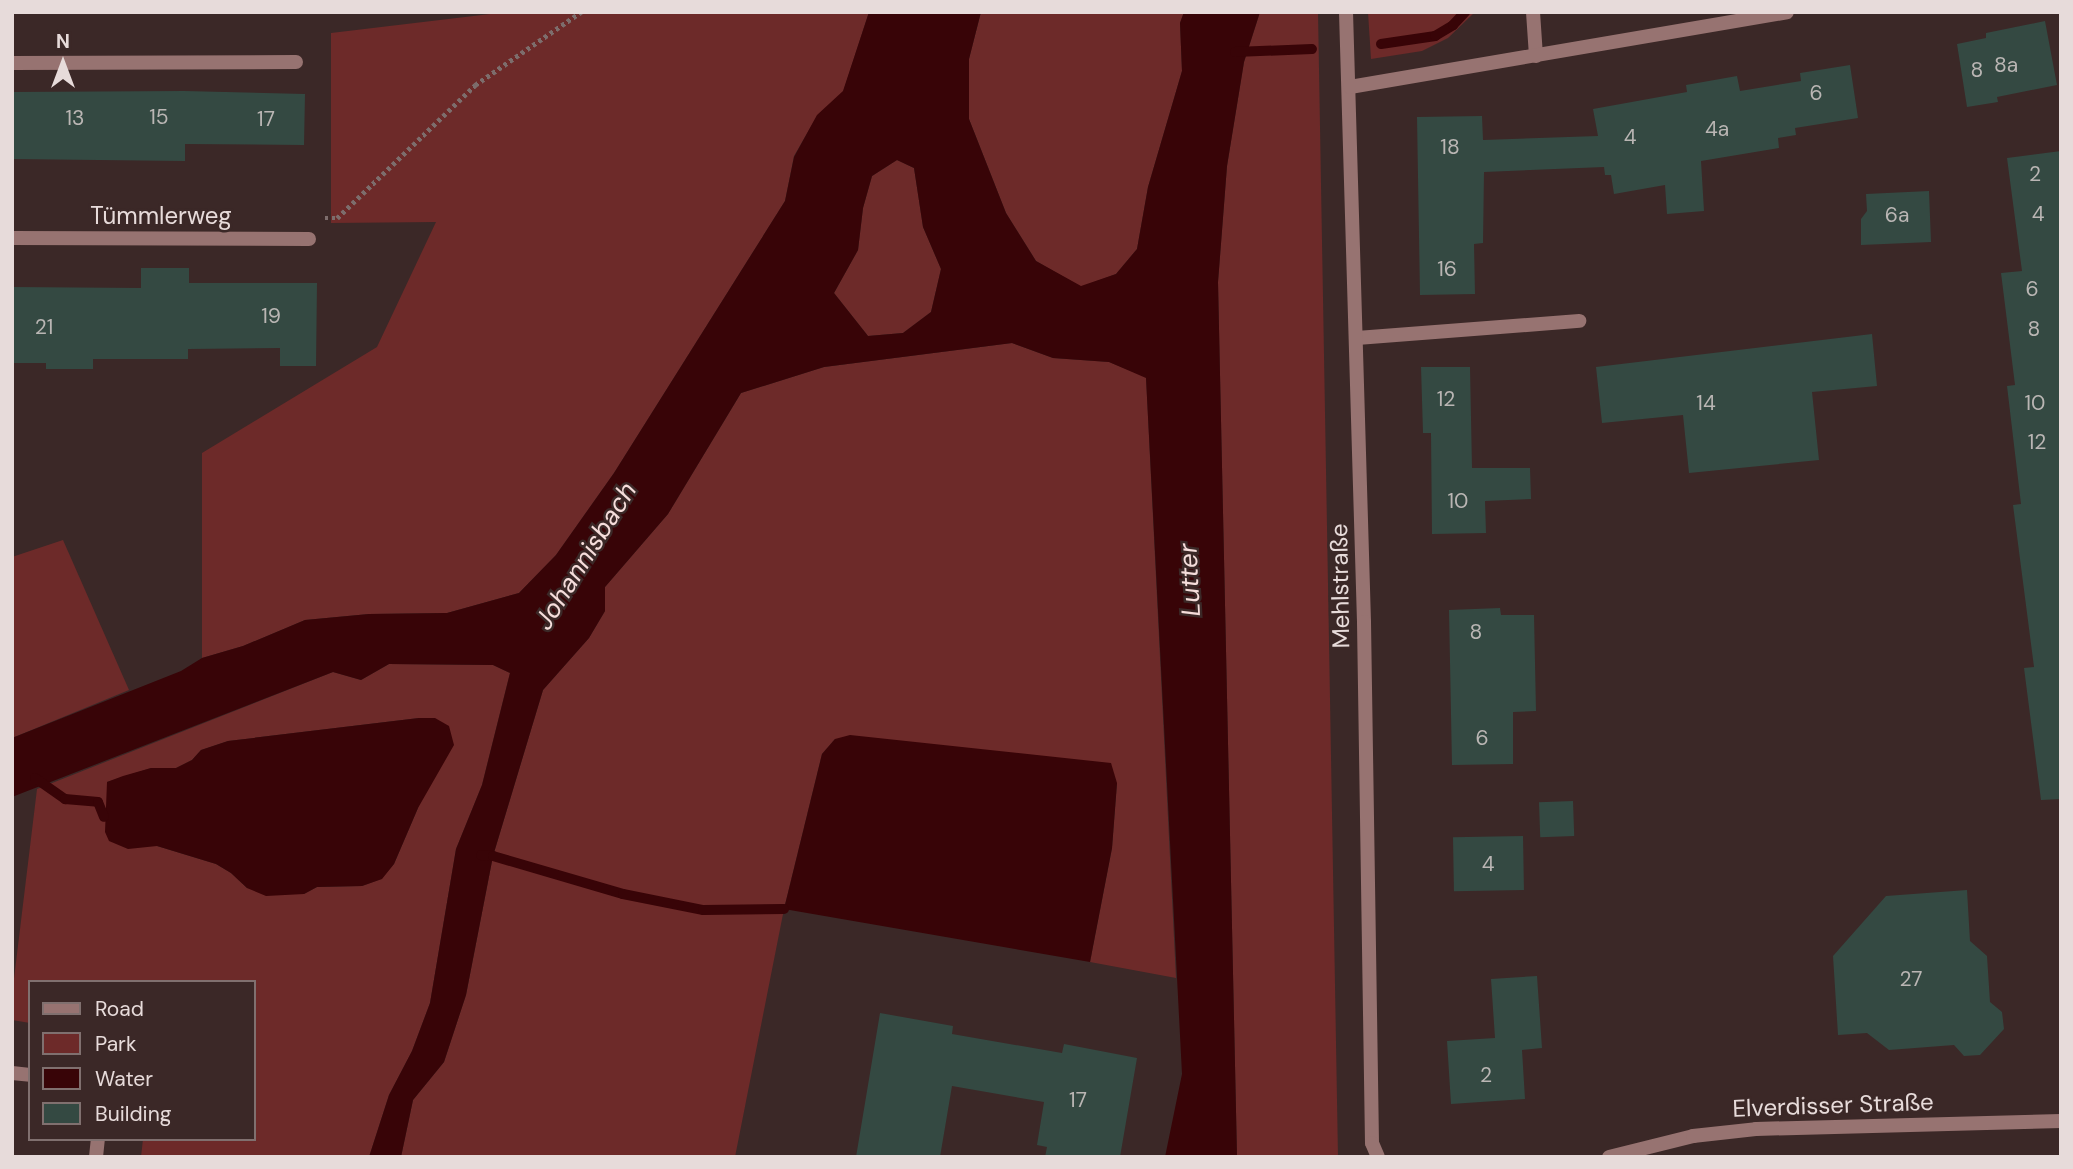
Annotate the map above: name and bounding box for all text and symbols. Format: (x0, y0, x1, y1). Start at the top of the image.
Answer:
north arrow (28, 28, 98, 98)
text: N (56, 29, 70, 54)
house number: 8a (1994, 52, 2018, 78)
house number: 8 (1971, 57, 1983, 83)
house number: 6 (1809, 80, 1823, 106)
house number: 15 (149, 104, 169, 130)
house number: 13 (66, 105, 84, 131)
house number: 17 (257, 106, 275, 132)
house number: 4a (1705, 116, 1729, 142)
house number: 4 (1624, 124, 1636, 150)
house number: 18 (1440, 134, 1460, 160)
house number: 2 (2029, 161, 2041, 187)
house number: 4 (2032, 201, 2044, 227)
street label: Tümmlerweg (90, 202, 232, 230)
house number: 6a (1885, 202, 1909, 228)
house number: 16 (1437, 256, 1457, 282)
house number: 6 (2025, 276, 2039, 302)
house number: 19 (261, 303, 281, 329)
house number: 21 (35, 314, 53, 340)
house number: 8 (2028, 316, 2040, 342)
house number: 12 (1437, 386, 1455, 412)
house number: 14 (1696, 390, 1716, 416)
house number: 10 (2025, 390, 2045, 416)
house number: 12 (2028, 429, 2046, 455)
water label: Johannisbach (528, 477, 644, 635)
house number: 10 (1448, 488, 1468, 514)
street label: Mehlstraße (1325, 523, 1355, 649)
water label: Lutter (1173, 543, 1207, 617)
house number: 8 (1470, 619, 1482, 645)
house number: 6 (1475, 725, 1489, 751)
house number: 4 (1482, 851, 1494, 877)
house number: 27 (1900, 966, 1922, 992)
legend (28, 980, 256, 1141)
text: Road (95, 995, 144, 1023)
text: Park (95, 1030, 136, 1058)
house number: 2 (1480, 1062, 1492, 1088)
text: Water (95, 1065, 153, 1093)
house number: 17 (1069, 1087, 1087, 1113)
street label: Elverdisser Straße (1732, 1087, 1934, 1123)
text: Building (95, 1100, 171, 1128)

